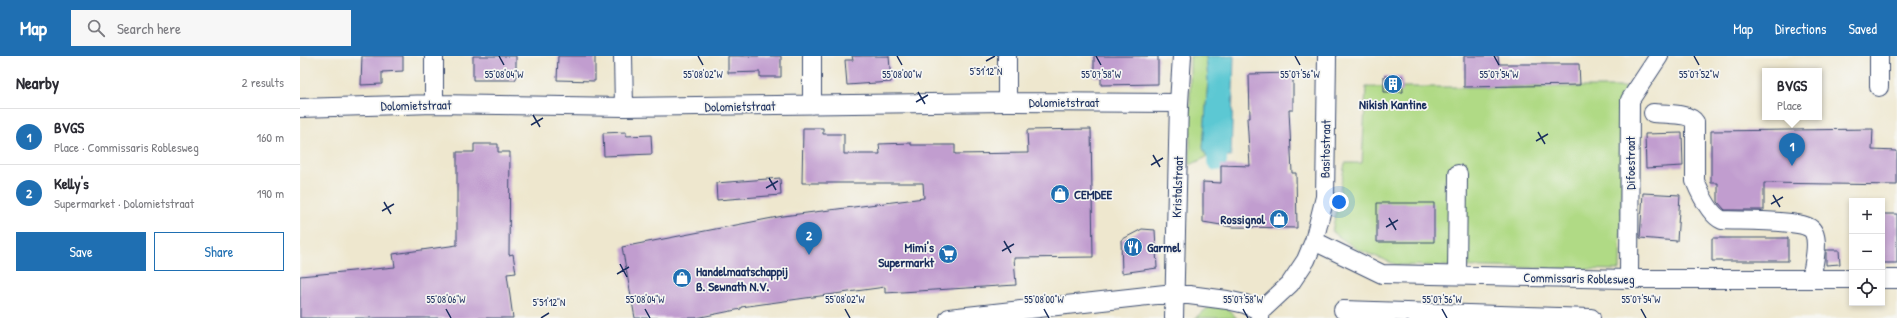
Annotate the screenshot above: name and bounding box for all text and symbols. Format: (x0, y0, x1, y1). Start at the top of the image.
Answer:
search box (71, 10, 351, 46)
text: Map (20, 15, 47, 41)
icon: search (85, 17, 107, 39)
text: Search here (117, 18, 181, 39)
text: Map (1733, 19, 1753, 38)
text: Directions (1775, 19, 1826, 38)
text: Saved (1848, 19, 1877, 38)
text: 5°51'12"N (970, 65, 1002, 78)
text: 55°08'04"W (485, 68, 524, 81)
text: 55°08'02"W (683, 68, 724, 81)
text: 55°08'00"W (882, 68, 923, 81)
text: 55°07'58"W (1081, 68, 1122, 81)
text: 55°07'56"W (1280, 68, 1320, 81)
text: 55°07'54"W (1479, 68, 1519, 81)
text: 55°07'52"W (1679, 68, 1720, 81)
popup (1762, 68, 1822, 120)
text: Nearby (16, 71, 59, 94)
text: 2 results (242, 73, 284, 91)
building icon: Nikish Kantine (1382, 73, 1404, 95)
text: BVGS (1777, 75, 1807, 96)
street label: Dolomietstraat (1029, 93, 1100, 111)
street label: Dolomietstraat (381, 95, 452, 115)
place label: Nikish Kantine (1359, 95, 1428, 113)
street label: Dolomietstraat (705, 96, 776, 116)
text: Place (1777, 96, 1802, 114)
text: BVGS (54, 117, 84, 138)
street label: Basitostraat (1315, 119, 1335, 178)
text: 1 (27, 128, 31, 146)
text: 160 m (256, 128, 284, 146)
pin: 1 (1779, 133, 1805, 166)
street label: Difoestraat (1621, 136, 1639, 190)
text: Place · Commissaris Roblesweg (54, 138, 199, 156)
street label: Kristalstraat (1167, 155, 1187, 218)
text: Kelly's (54, 173, 89, 194)
shop icon: CEMDEE (1049, 183, 1071, 205)
text: 2 (26, 184, 32, 202)
text: 190 m (257, 184, 284, 202)
place label: CEMDEE (1074, 185, 1113, 203)
your location (1329, 192, 1349, 212)
text: Supermarket · Dolomietstraat (54, 194, 194, 212)
map controls (1849, 198, 1885, 306)
button: + (1849, 198, 1885, 234)
shop icon: Rossignol (1268, 208, 1290, 230)
place label: Rossignol (1221, 210, 1266, 229)
pin: 2 (796, 222, 822, 255)
button: Save (16, 232, 146, 271)
button: Share (154, 232, 284, 271)
button: − (1849, 234, 1885, 270)
restaurant icon: Garmel (1122, 236, 1144, 258)
place label: Mimi's Supermarkt (878, 238, 935, 272)
place label: Garmel (1147, 238, 1181, 256)
supermarket icon: Mimi's Supermarkt (937, 243, 959, 265)
place label: Handelmaatschappij B. Sewnath N.V. (696, 262, 788, 295)
shop icon: Handelmaatschappij B. Sewnath N.V. (671, 267, 693, 289)
street label: Commissaris Roblesweg (1523, 268, 1635, 288)
button: locate (1849, 270, 1885, 306)
text: 55°08'06"W (427, 293, 466, 306)
text: 55°08'04"W (626, 293, 665, 306)
text: 55°08'02"W (825, 293, 866, 306)
text: 55°08'00"W (1024, 293, 1065, 306)
text: 55°07'58"W (1223, 293, 1264, 306)
text: 55°07'56"W (1422, 293, 1462, 306)
text: 55°07'54"W (1621, 293, 1661, 306)
text: 5°51'12"N (533, 296, 565, 309)

